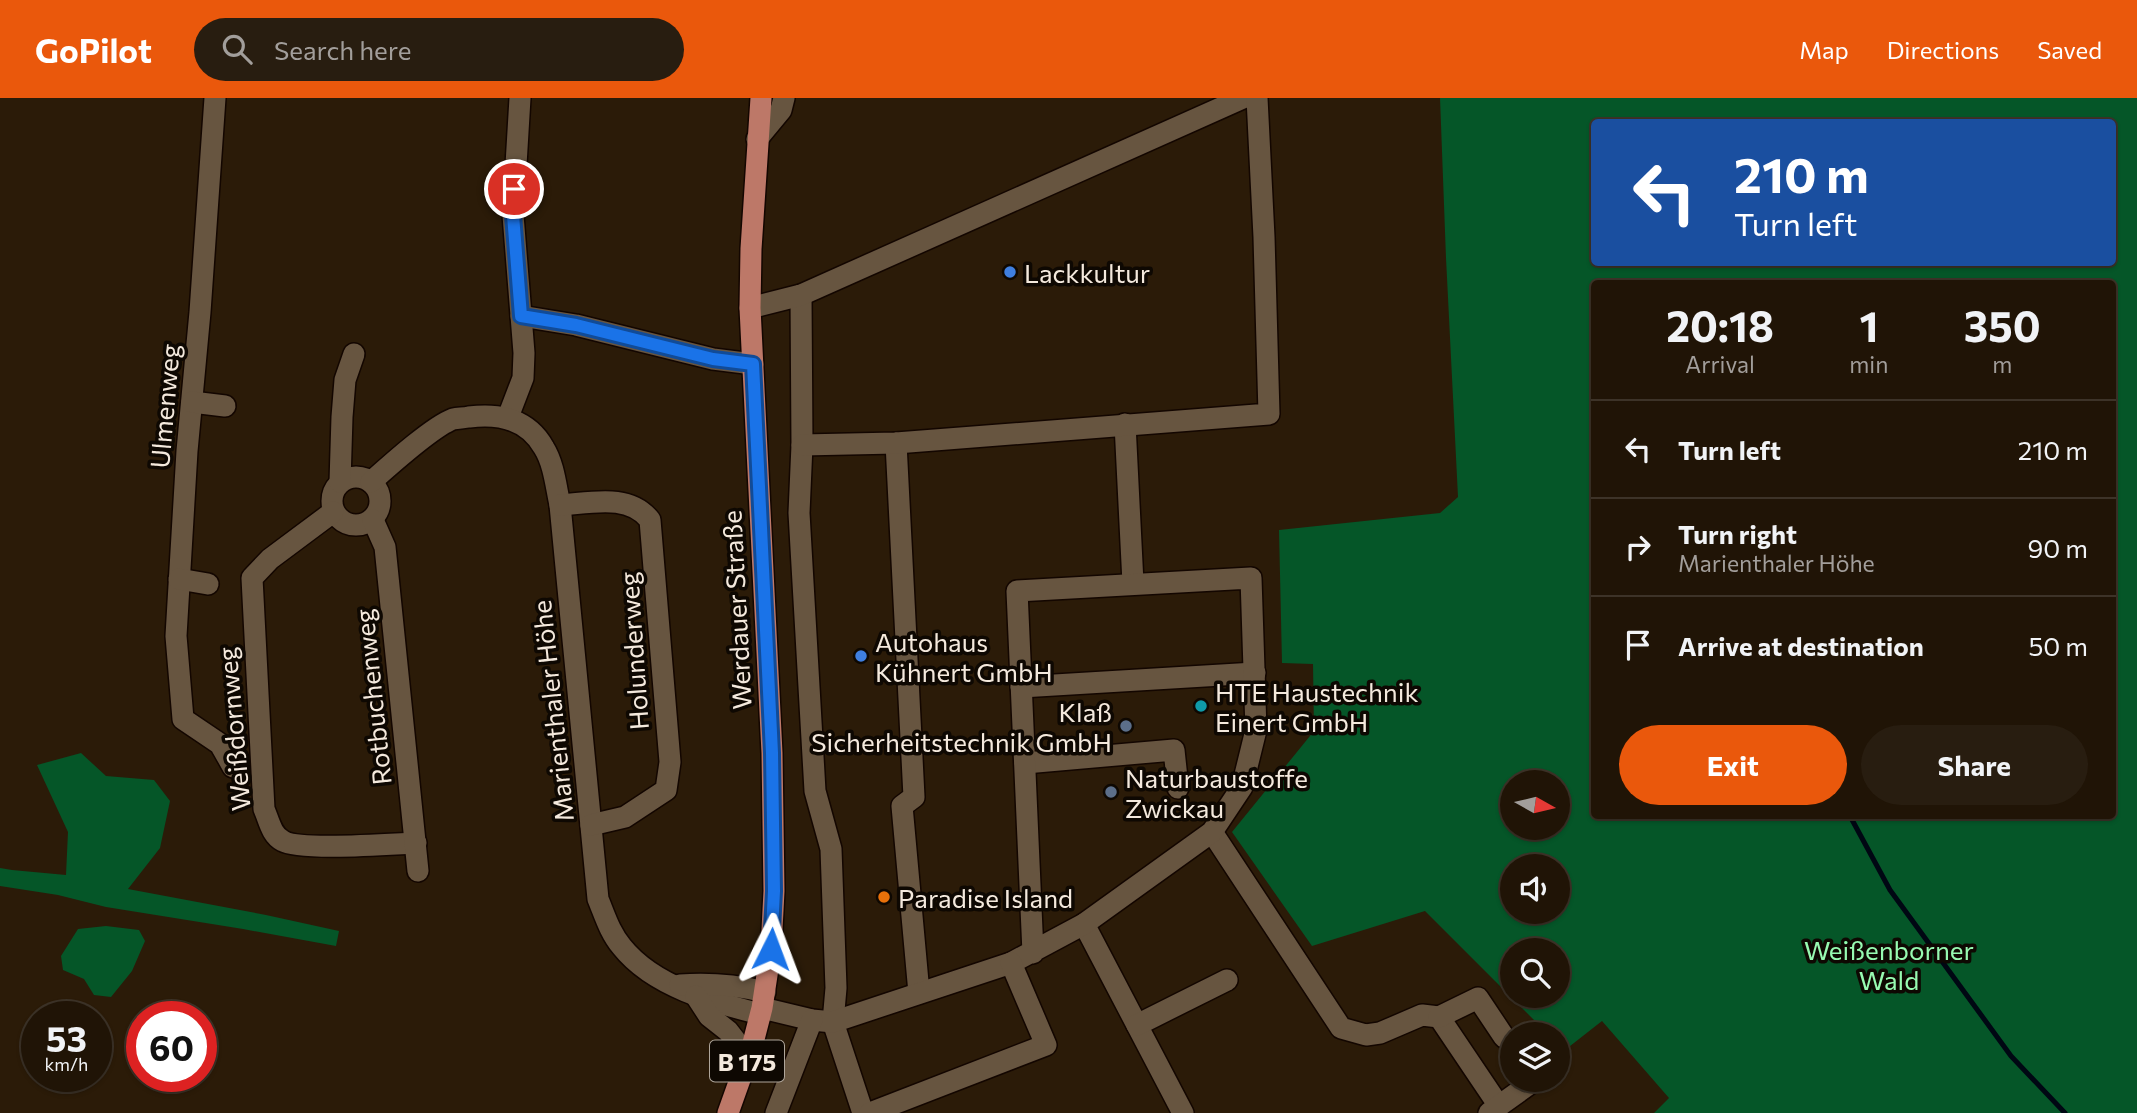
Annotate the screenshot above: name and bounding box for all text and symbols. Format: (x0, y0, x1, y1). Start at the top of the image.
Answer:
search box (194, 18, 684, 81)
text: GoPilot (35, 29, 152, 70)
icon: search (218, 30, 256, 68)
text: Search here (274, 34, 411, 65)
text: Map (1799, 35, 1849, 64)
text: Directions (1887, 35, 1999, 64)
text: Saved (2037, 35, 2102, 64)
text: 210 m (1734, 143, 1869, 203)
icon: left (1619, 147, 1710, 238)
pin (484, 159, 544, 219)
icon: arrive (495, 170, 533, 208)
text: Turn left (1734, 203, 1858, 243)
place label: Lackkultur (1024, 257, 1150, 288)
marker: Lackkultur (1002, 264, 1018, 280)
text: 20:18 (1666, 299, 1774, 351)
text: 1 (1859, 299, 1878, 351)
text: 350 (1964, 299, 2041, 351)
street label: Ulmenweg (143, 343, 185, 469)
text: Arrival (1685, 350, 1755, 378)
text: min (1849, 350, 1888, 378)
text: m (1992, 350, 2012, 378)
icon: left (1619, 430, 1657, 468)
text: Turn left (1678, 434, 1781, 465)
text: 210 m (2018, 434, 2088, 465)
street label: Werdauer Straße (715, 510, 757, 710)
text: Turn right (1678, 518, 1797, 549)
icon: right (1619, 528, 1657, 566)
text: 90 m (2028, 532, 2088, 563)
text: Marienthaler Höhe (1678, 549, 1875, 577)
street label: Holunderweg (612, 571, 654, 731)
street label: Marienthaler Höhe (525, 599, 579, 823)
street label: Rotbuchenweg (347, 608, 397, 786)
place label: Autohaus Kühnert GmbH (875, 626, 1053, 687)
icon: arrive (1619, 626, 1657, 664)
text: Arrive at destination (1678, 630, 1924, 661)
text: 50 m (2028, 630, 2088, 661)
street label: Weißdornweg (210, 646, 256, 812)
marker: Autohaus Kühnert GmbH (853, 648, 869, 664)
place label: HTE Haustechnik Einert GmbH (1215, 676, 1419, 737)
place label: Klaß Sicherheitstechnik GmbH (811, 696, 1112, 757)
marker: HTE Haustechnik Einert GmbH (1193, 698, 1209, 714)
marker: Klaß Sicherheitstechnik GmbH (1118, 718, 1134, 734)
button: Exit (1619, 725, 1847, 805)
button: Share (1861, 725, 2088, 805)
place label: Naturbaustoffe Zwickau (1125, 762, 1308, 823)
north arrow (1500, 770, 1570, 840)
map controls (1500, 770, 1570, 1092)
marker: Naturbaustoffe Zwickau (1103, 784, 1119, 800)
button: sound (1500, 854, 1570, 924)
place label: Paradise Island (898, 882, 1073, 913)
marker: Paradise Island (876, 889, 892, 905)
position arrow (734, 912, 808, 986)
park label: Weißenborner Wald (1804, 934, 1974, 995)
button: search (1500, 938, 1570, 1008)
speed limit sign: 60 (126, 1001, 217, 1092)
text: 53 (46, 1016, 87, 1059)
button: layers (1500, 1022, 1570, 1092)
road number: B 175 (710, 1041, 784, 1082)
text: km/h (45, 1053, 88, 1075)

